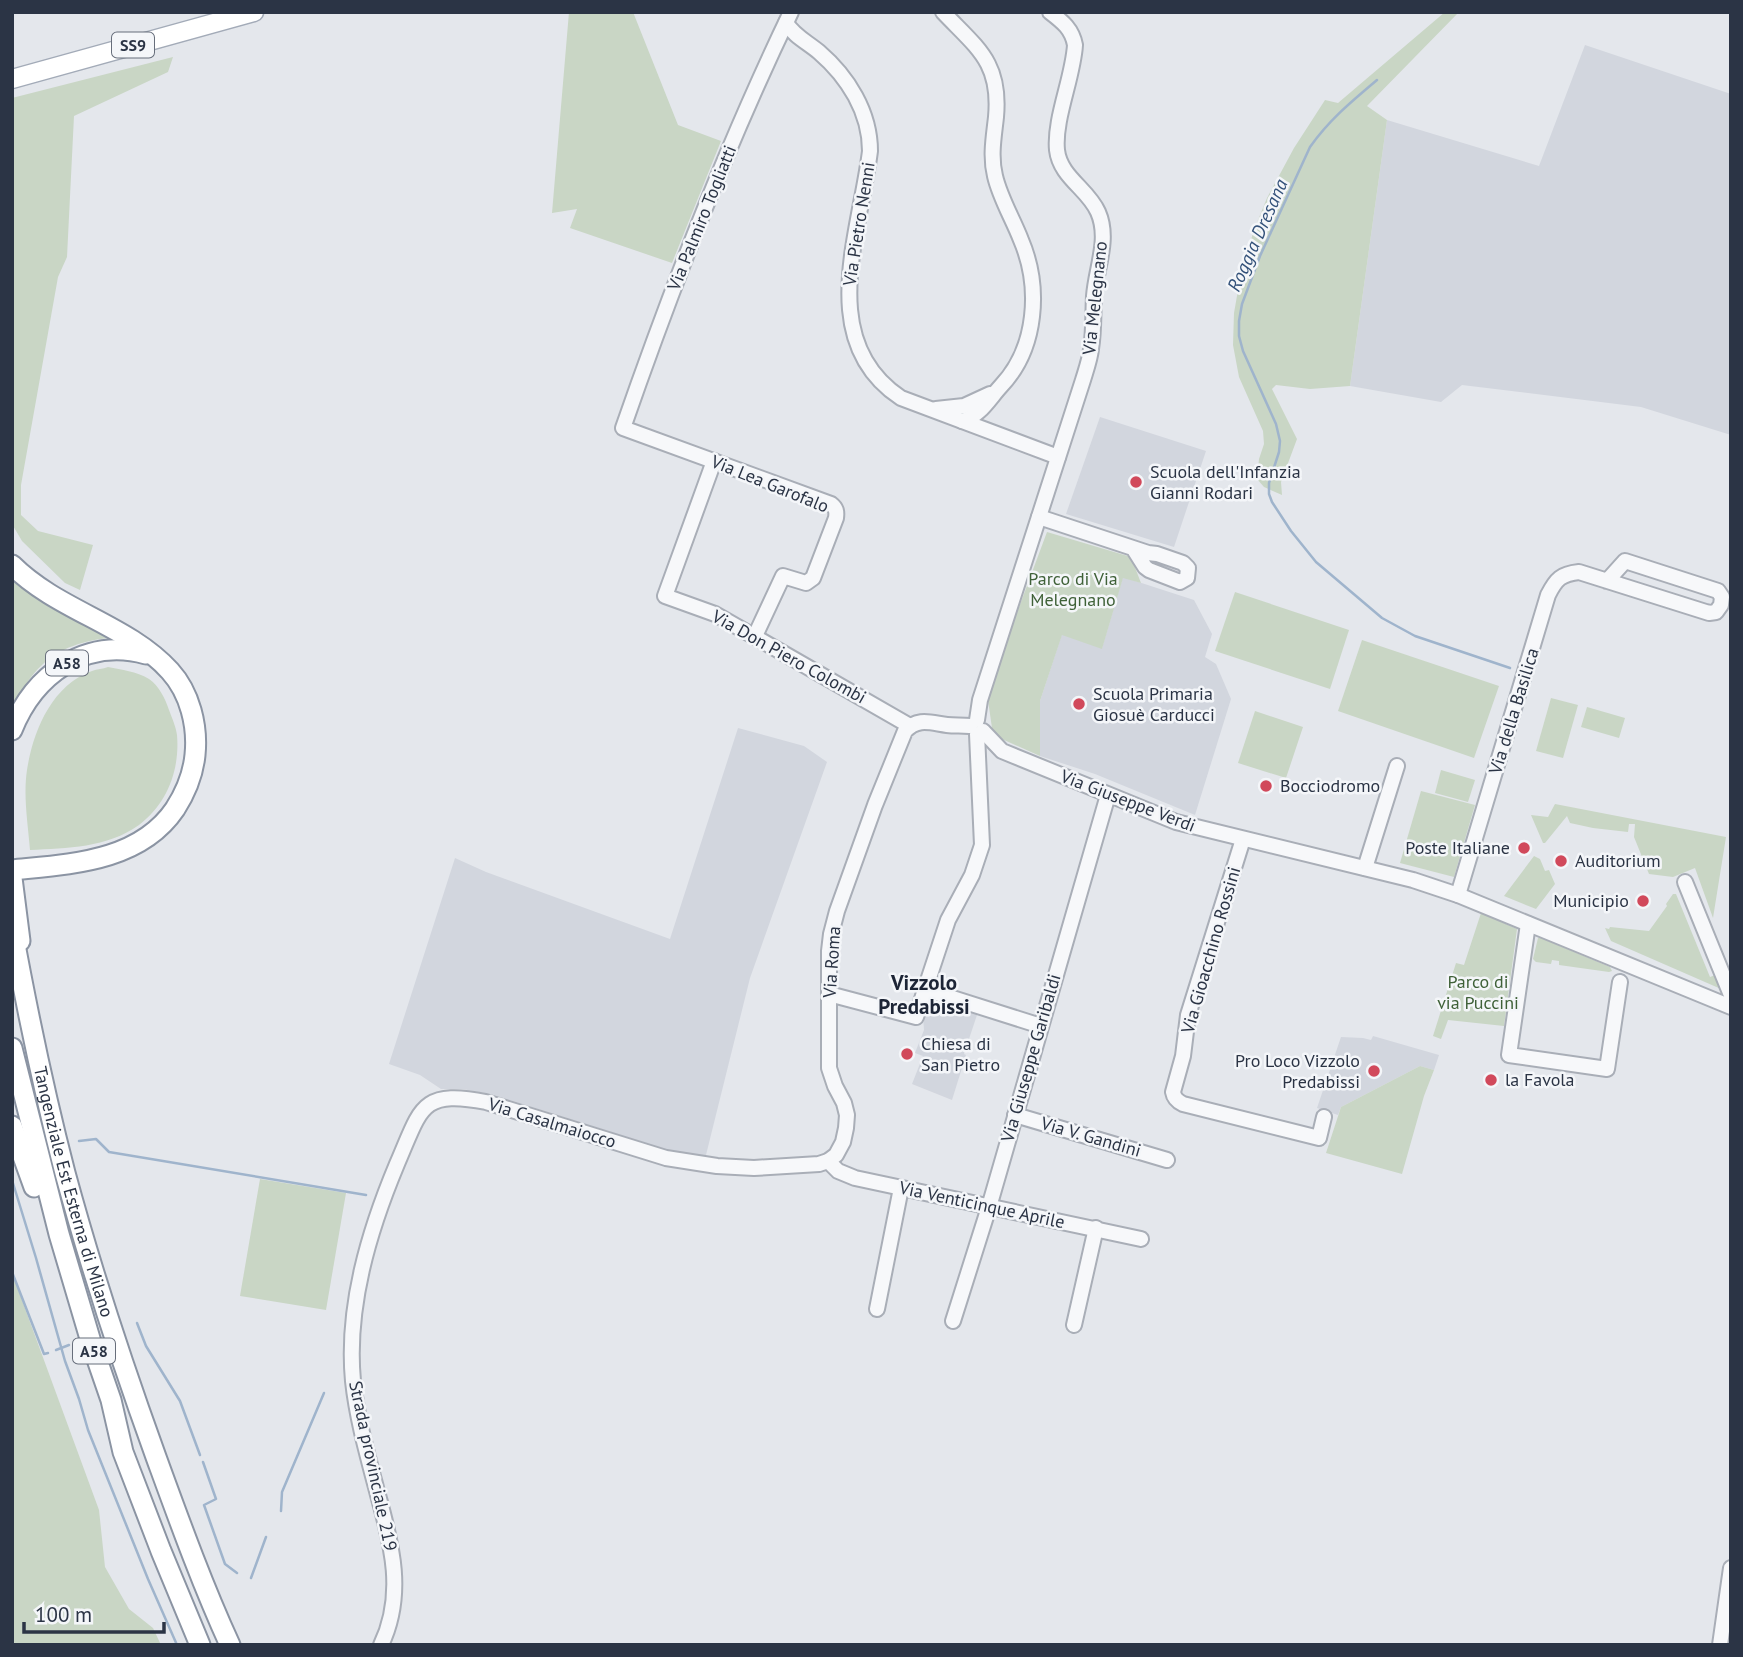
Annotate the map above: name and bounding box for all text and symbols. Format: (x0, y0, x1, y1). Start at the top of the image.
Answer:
road number: SS9 (112, 32, 154, 58)
street label: Via Palmiro Togliatti (661, 142, 741, 295)
street label: Via Pietro Nenni (837, 160, 880, 289)
water label: Roggia Dresana (1221, 174, 1293, 295)
street label: Via Melegnano (1077, 240, 1112, 357)
street label: Via Lea Garofalo (707, 449, 832, 518)
place label: Scuola dell'Infanzia Gianni Rodari (1150, 460, 1301, 504)
marker: Scuola dell'Infanzia Gianni Rodari (1128, 474, 1144, 490)
park label: Parco di Via Melegnano (1028, 567, 1118, 611)
street label: Via Don Piero Colombi (707, 604, 870, 709)
street label: Via della Basilica (1483, 645, 1544, 778)
road number: A58 (46, 650, 88, 676)
place label: Scuola Primaria Giosuè Carducci (1093, 682, 1215, 726)
marker: Scuola Primaria Giosuè Carducci (1071, 696, 1087, 712)
street label: Via Giuseppe Verdi (1056, 764, 1199, 837)
place label: Bocciodromo (1280, 774, 1380, 797)
marker: Bocciodromo (1258, 778, 1274, 794)
place label: Poste Italiane (1405, 836, 1510, 859)
marker: Poste Italiane (1516, 840, 1532, 856)
place label: Auditorium (1575, 849, 1661, 872)
marker: Auditorium (1553, 853, 1569, 869)
street label: Via Gioacchino Rossini (1175, 864, 1245, 1037)
place label: Municipio (1553, 889, 1629, 912)
marker: Municipio (1635, 893, 1651, 909)
street label: Via Roma (817, 925, 845, 1000)
district label: Vizzolo Predabissi (878, 969, 970, 1020)
park label: Parco di via Puccini (1437, 970, 1519, 1014)
street label: Via Giuseppe Garibaldi (995, 971, 1066, 1146)
place label: Chiesa di San Pietro (921, 1032, 1000, 1076)
marker: Chiesa di San Pietro (899, 1046, 915, 1062)
place label: Pro Loco Vizzolo Predabissi (1235, 1049, 1360, 1093)
marker: Pro Loco Vizzolo Predabissi (1366, 1063, 1382, 1079)
street label: Tangenziale Est Esterna di Milano (29, 1064, 119, 1320)
place label: la Favola (1505, 1068, 1575, 1091)
marker: la Favola (1483, 1072, 1499, 1088)
street label: Via Casalmaiocco (484, 1092, 619, 1153)
street label: Via V. Gandini (1038, 1111, 1144, 1162)
street label: Via Venticinque Aprile (896, 1176, 1067, 1233)
road number: A58 (73, 1338, 115, 1364)
street label: Strada provinciale 219 (344, 1379, 403, 1553)
scale bar (24, 1590, 164, 1634)
text: 100 m (35, 1601, 92, 1628)

